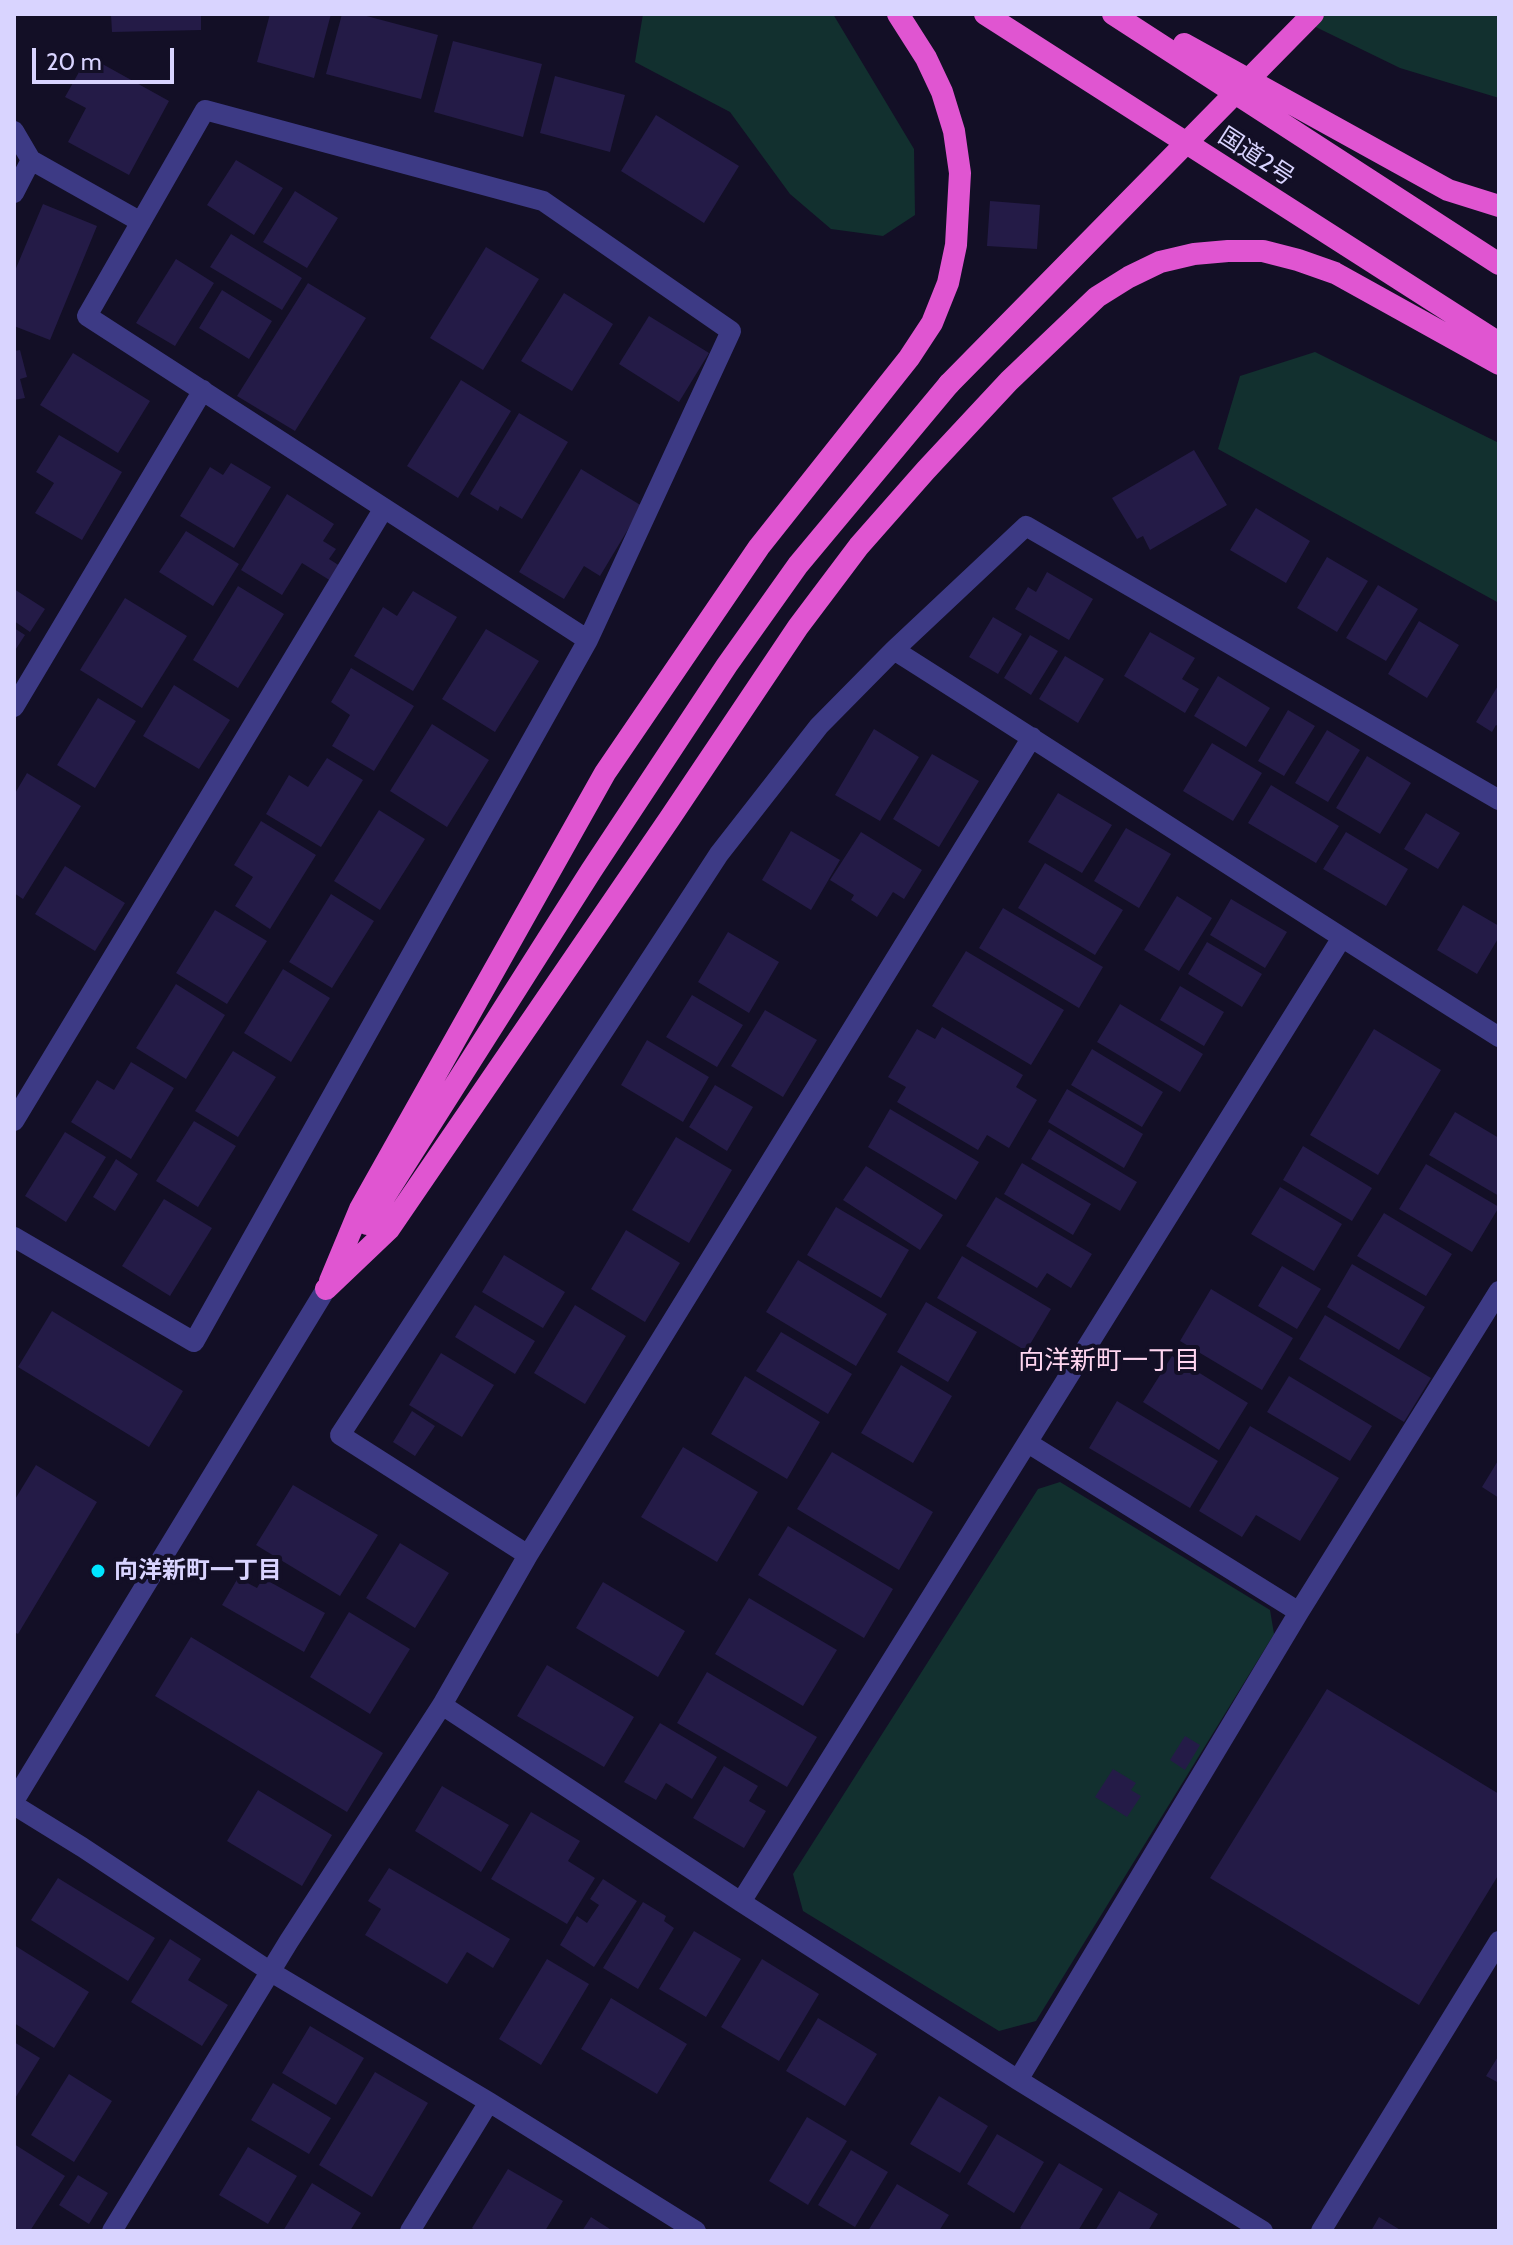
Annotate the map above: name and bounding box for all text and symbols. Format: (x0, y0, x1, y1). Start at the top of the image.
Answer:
scale bar (36, 32, 178, 82)
text: 20 m (46, 47, 102, 76)
street label: 国道2号 (1213, 122, 1299, 192)
district label: 向洋新町一丁目 (1018, 1345, 1200, 1377)
place label: 向洋新町一丁目 (114, 1557, 282, 1585)
marker: 向洋新町一丁目 (89, 1562, 107, 1580)

